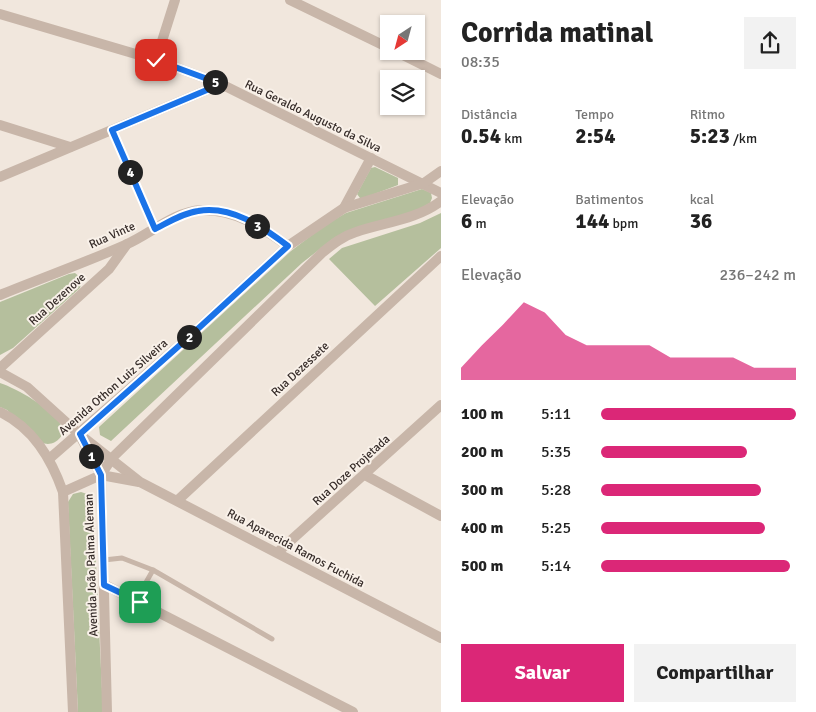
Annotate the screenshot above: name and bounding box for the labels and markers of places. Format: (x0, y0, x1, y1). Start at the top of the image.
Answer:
pin (135, 39, 177, 81)
pin: 5 (202, 70, 228, 94)
pin: 4 (118, 160, 142, 184)
pin: 3 (244, 214, 270, 238)
pin: 2 (176, 324, 202, 350)
pin: 1 (78, 444, 104, 468)
pin (119, 581, 161, 623)

